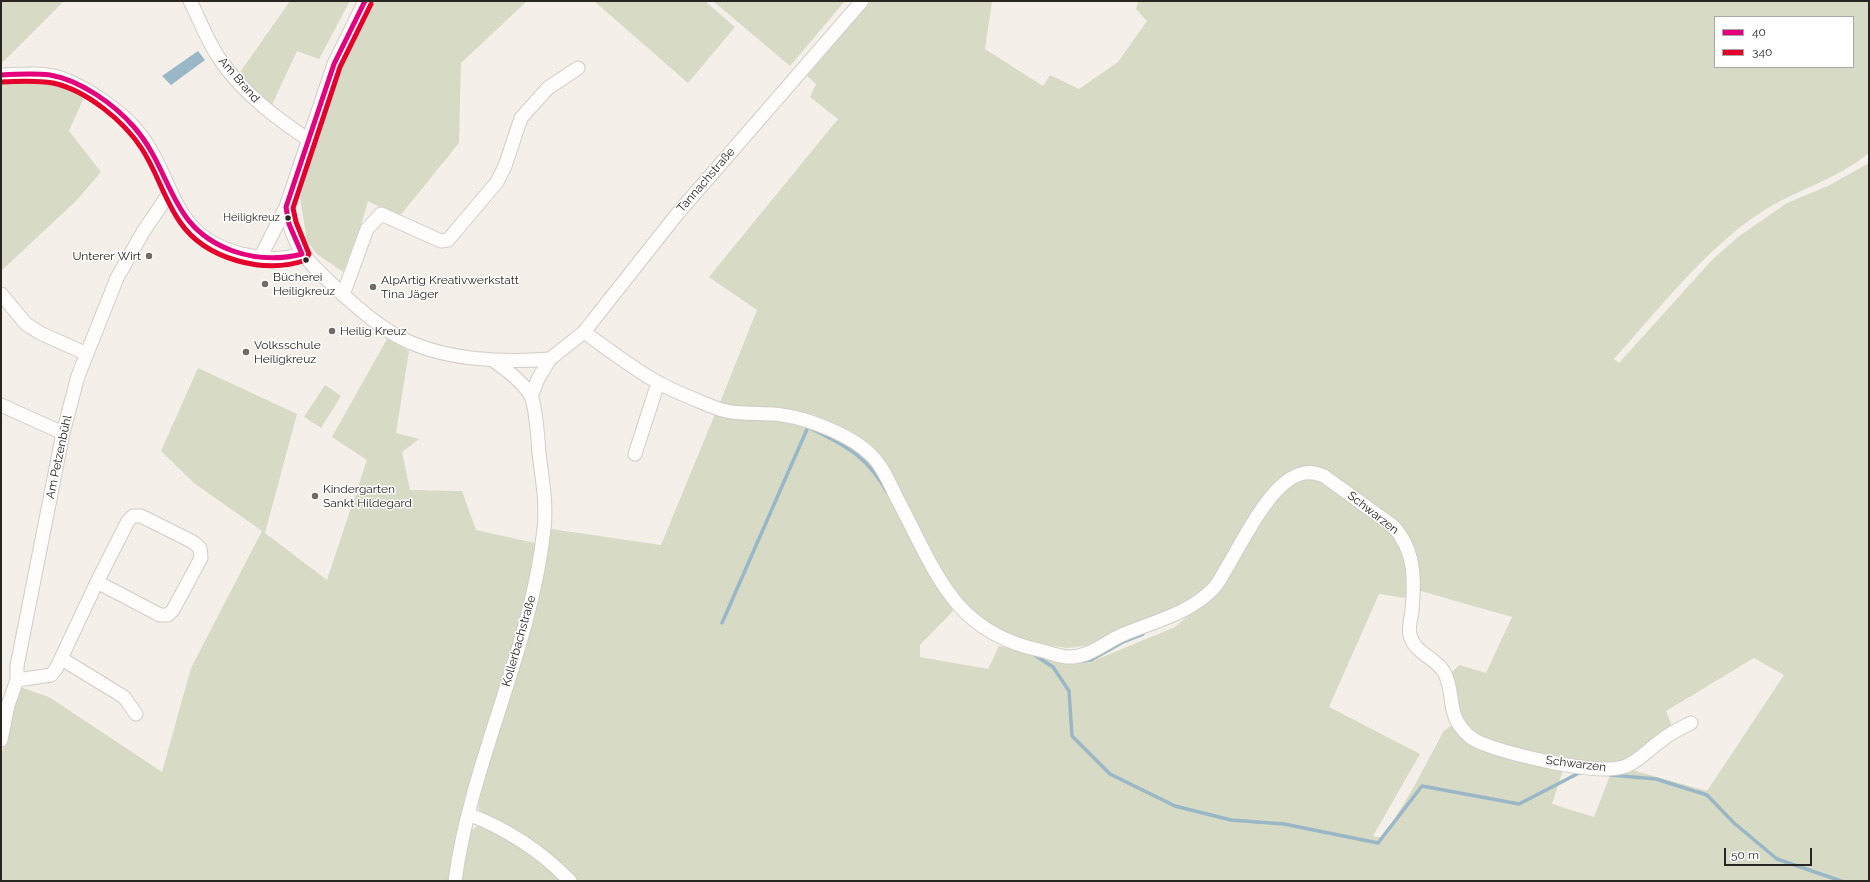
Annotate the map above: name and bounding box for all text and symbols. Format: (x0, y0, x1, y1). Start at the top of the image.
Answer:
legend (1714, 16, 1854, 68)
text: 40 (1752, 25, 1766, 39)
text: 340 (1752, 45, 1772, 59)
street label: Am Brand (215, 54, 263, 106)
street label: Tannachstraße (674, 145, 738, 215)
place label: Heiligkreuz (223, 211, 280, 225)
marker: Heiligkreuz (283, 213, 293, 223)
place label: Unterer Wirt (72, 249, 141, 263)
marker: Unterer Wirt (144, 251, 154, 261)
unlabelled marker (301, 255, 311, 265)
place label: Bücherei Heiligkreuz (273, 270, 335, 298)
place label: AlpArtig Kreativwerkstatt Tina Jäger (381, 273, 519, 301)
marker: Bücherei Heiligkreuz (260, 279, 270, 289)
marker: AlpArtig Kreativwerkstatt Tina Jäger (368, 282, 378, 292)
place label: Heilig Kreuz (340, 324, 407, 338)
marker: Heilig Kreuz (327, 326, 337, 336)
place label: Volksschule Heiligkreuz (254, 338, 321, 366)
marker: Volksschule Heiligkreuz (241, 347, 251, 357)
street label: Am Petzenbühl (43, 414, 75, 500)
place label: Kindergarten Sankt Hildegard (323, 482, 412, 510)
street label: Schwarzen (1345, 489, 1401, 537)
marker: Kindergarten Sankt Hildegard (310, 491, 320, 501)
street label: Kollerbachstraße (499, 594, 539, 688)
street label: Schwarzen (1545, 753, 1607, 775)
scale bar (1726, 840, 1814, 866)
text: 50 m (1731, 848, 1759, 862)

